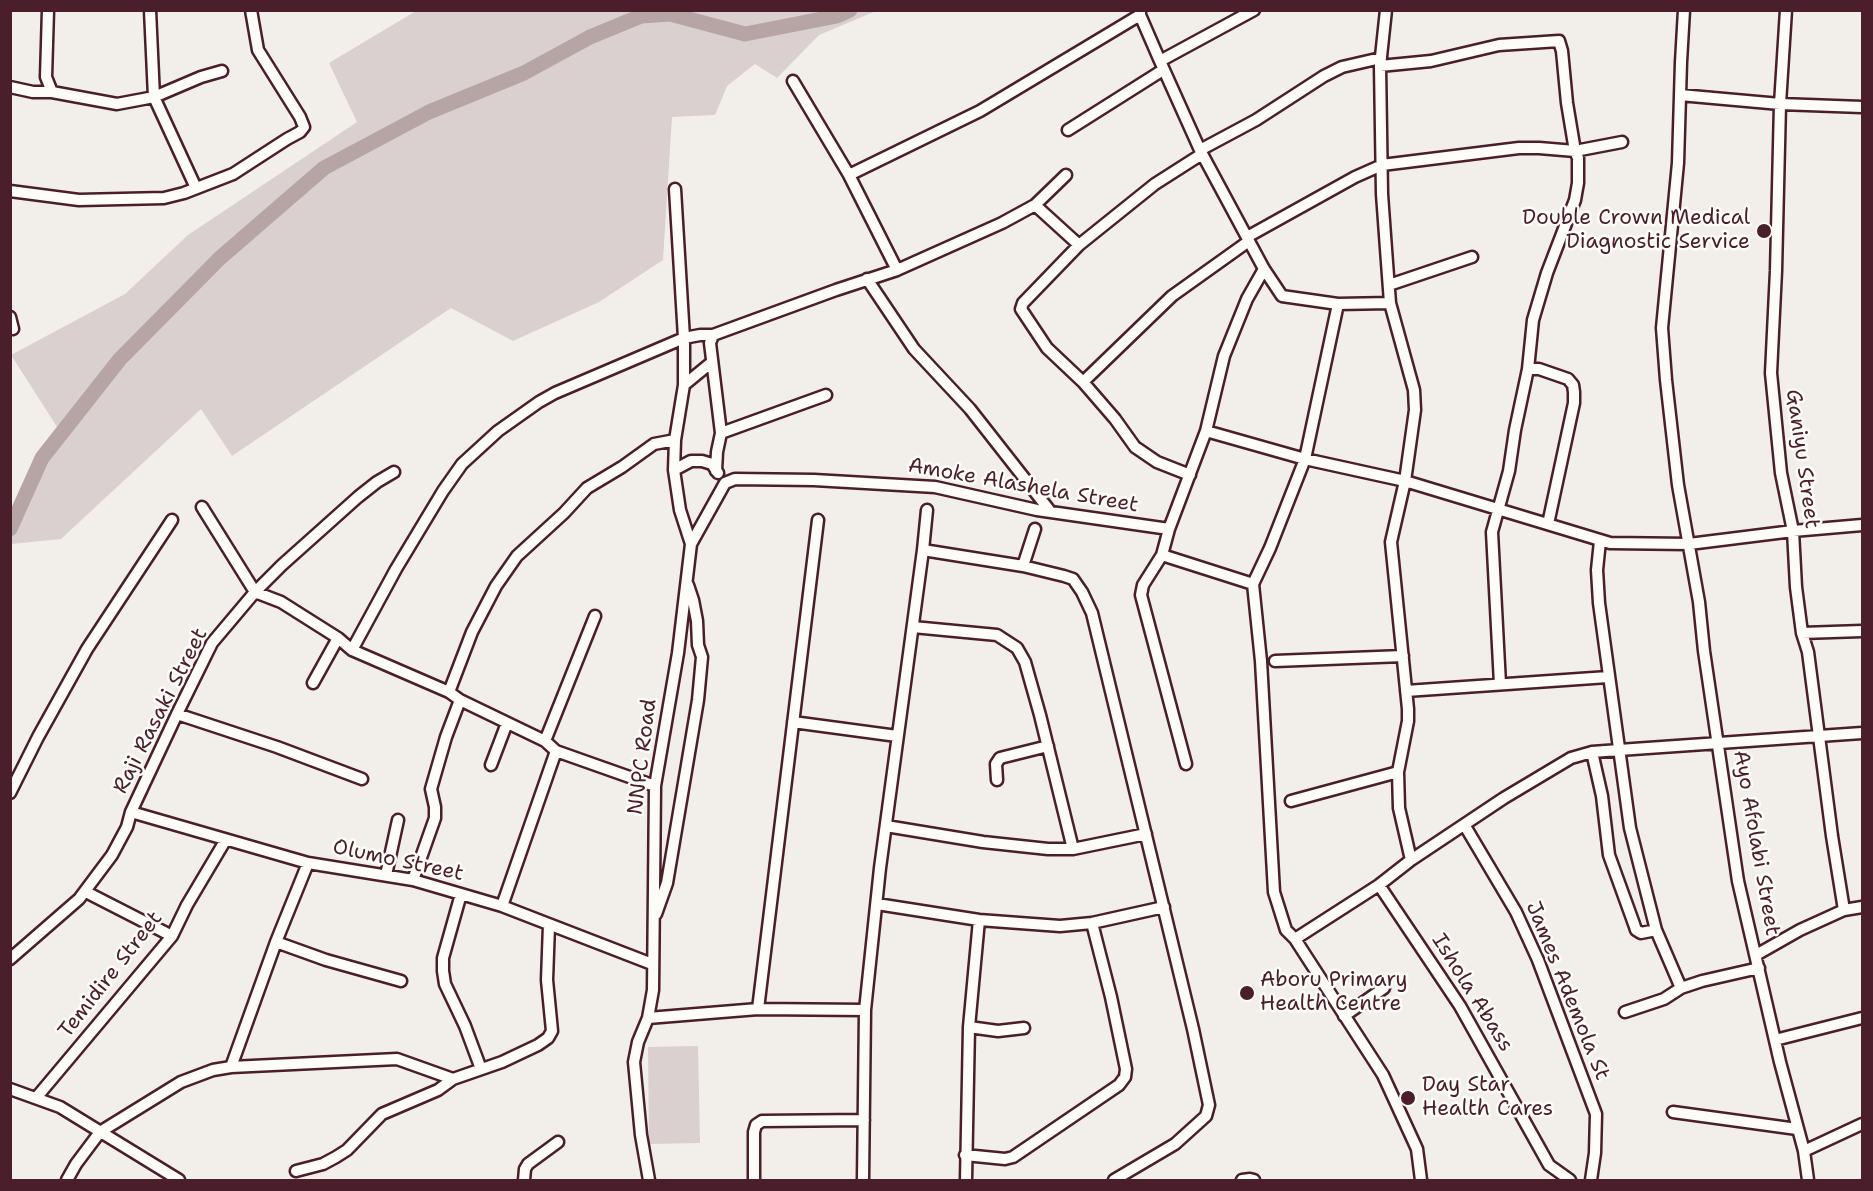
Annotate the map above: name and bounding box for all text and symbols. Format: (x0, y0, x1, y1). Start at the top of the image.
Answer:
place label: Double Crown Medical Diagnostic Service (1522, 206, 1750, 256)
marker: Double Crown Medical Diagnostic Service (1755, 222, 1773, 240)
street label: Ganiyu Street (1780, 388, 1824, 530)
street label: Amoke Alashela Street (906, 453, 1140, 519)
street label: Raji Rasaki Street (108, 624, 214, 798)
street label: NNPC Road (623, 698, 663, 816)
street label: Ayo Afolabi Street (1727, 748, 1785, 938)
street label: Olumo Street (330, 835, 466, 887)
street label: James Ademola St (1520, 898, 1614, 1084)
street label: Temidire Street (54, 907, 168, 1043)
street label: Ishola Abass (1426, 930, 1518, 1056)
place label: Aboru Primary Health Centre (1260, 968, 1408, 1018)
marker: Aboru Primary Health Centre (1238, 984, 1256, 1002)
place label: Day Star Health Cares (1422, 1073, 1553, 1123)
marker: Day Star Health Cares (1399, 1089, 1417, 1107)

